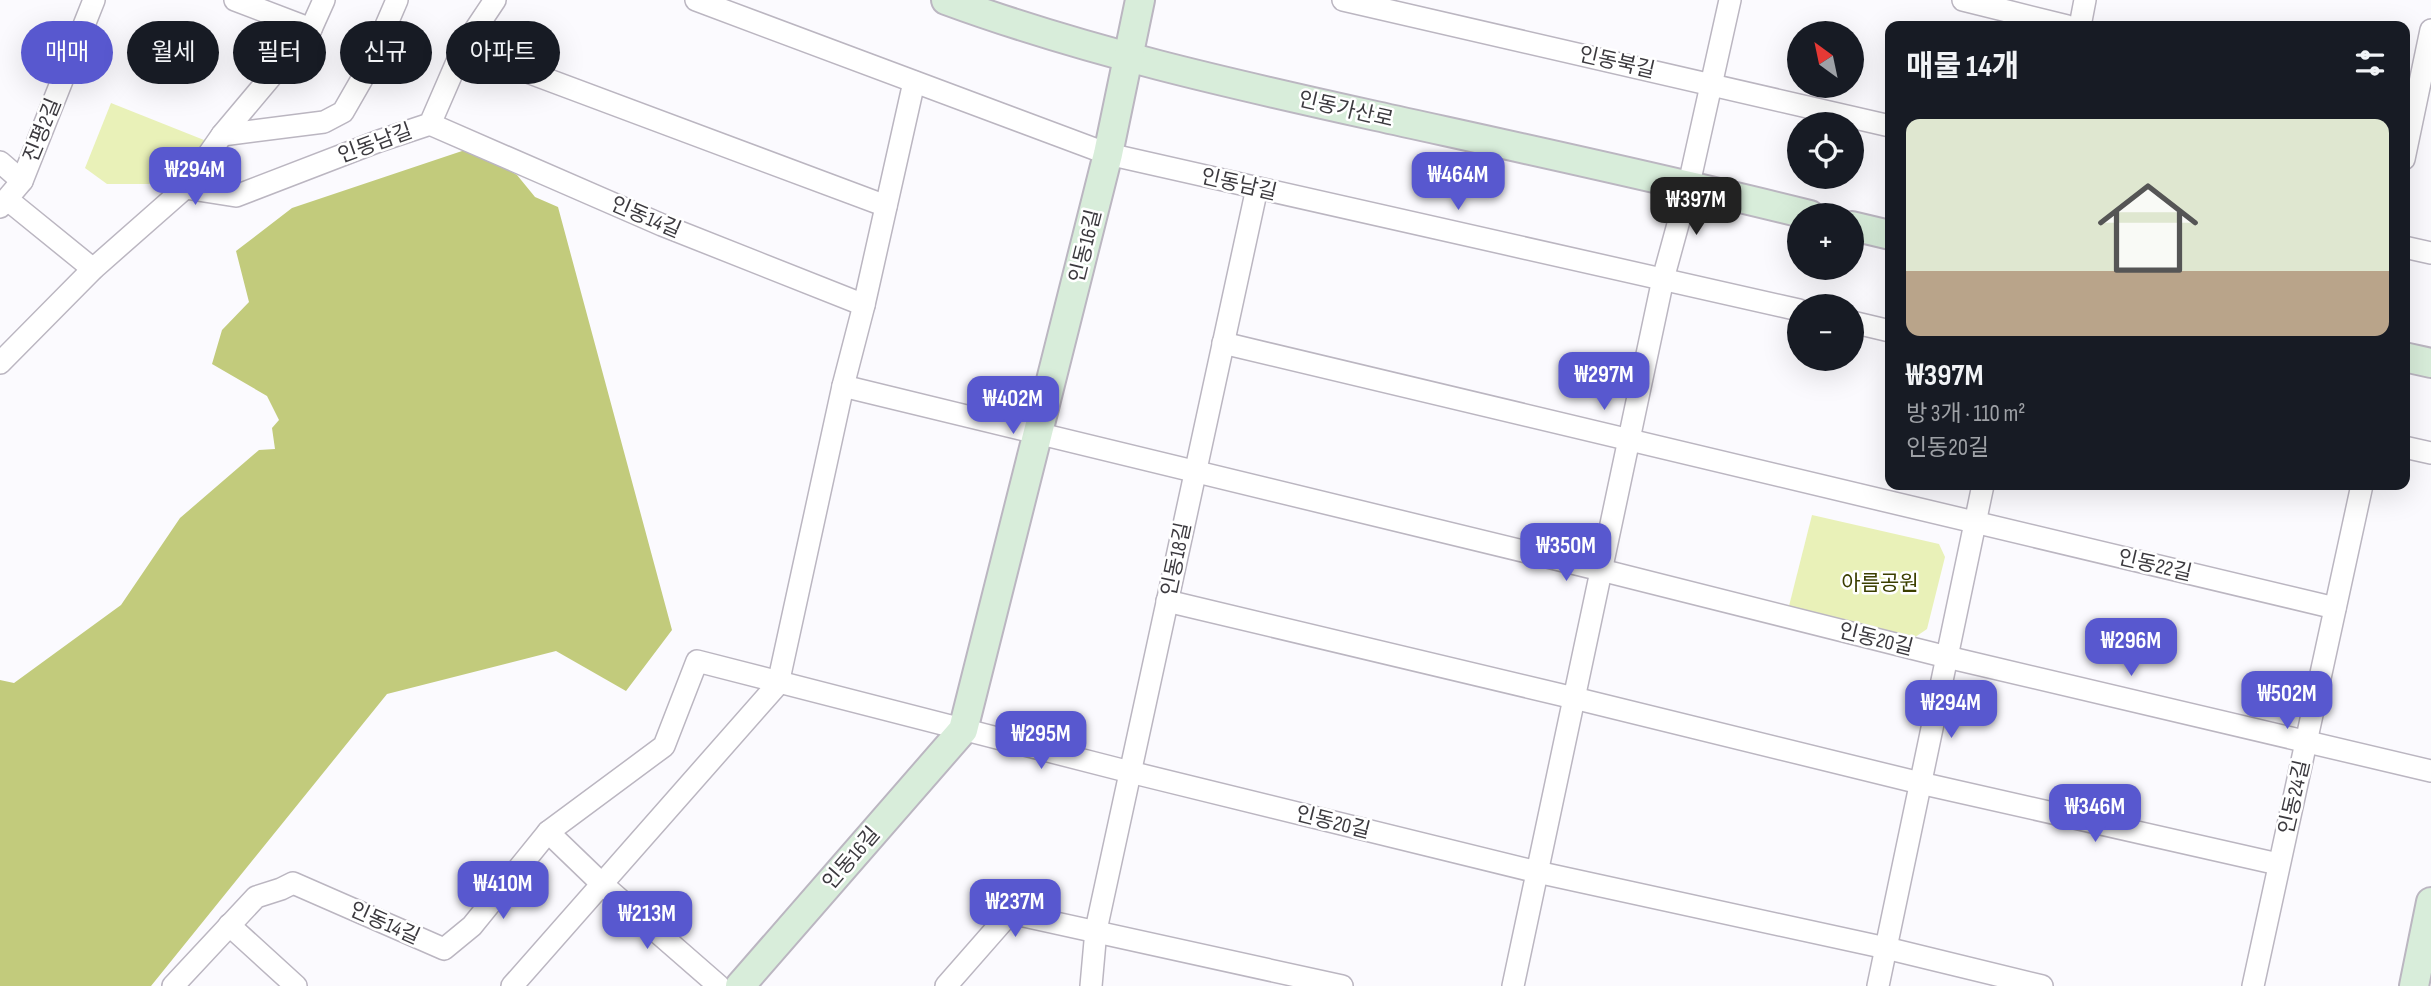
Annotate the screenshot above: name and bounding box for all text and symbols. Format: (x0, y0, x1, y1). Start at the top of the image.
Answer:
chip: 매매 (21, 21, 113, 84)
chip: 월세 (127, 21, 219, 84)
chip: 필터 (233, 21, 326, 84)
chip: 신규 (340, 21, 432, 84)
chip: 아파트 (446, 21, 560, 84)
north arrow (1787, 21, 1864, 98)
map controls (1787, 21, 1864, 371)
street label: 인동북길 (1576, 42, 1657, 83)
icon: filters (2351, 44, 2389, 82)
text: 매물 14개 (1906, 49, 2019, 85)
street label: 인동가산로 (1296, 86, 1396, 133)
street label: 진평2길 (18, 95, 67, 166)
button: locate (1787, 112, 1864, 189)
street label: 인동남길 (335, 119, 416, 168)
pin: ₩294M (146, 148, 244, 207)
pin: ₩464M (1409, 152, 1507, 212)
text: ₩294M (165, 156, 225, 184)
text: ₩464M (1428, 161, 1488, 189)
street label: 인동남길 (1198, 164, 1279, 205)
icon: home (2085, 165, 2211, 291)
pin: ₩397M (1647, 177, 1745, 237)
text: ₩397M (1666, 186, 1726, 214)
street label: 인동14길 (607, 191, 685, 243)
button: + (1787, 203, 1864, 280)
street label: 인동16길 (1064, 207, 1107, 285)
button: − (1787, 294, 1864, 371)
pin: ₩297M (1555, 352, 1653, 412)
text: ₩397M (1906, 358, 1983, 394)
text: ₩297M (1574, 361, 1634, 389)
pin: ₩402M (964, 376, 1062, 436)
text: ₩402M (983, 385, 1043, 413)
text: 방 3개 · 110 m² (1906, 400, 2025, 428)
text: 인동20길 (1906, 434, 1989, 462)
street label: 인동18길 (1157, 520, 1196, 598)
pin: ₩350M (1517, 524, 1615, 583)
text: ₩350M (1536, 532, 1596, 560)
street label: 인동22길 (2115, 545, 2194, 586)
park label: 아름공원 (1841, 571, 1919, 596)
street label: 인동20길 (1836, 618, 1916, 661)
pin: ₩296M (2082, 618, 2180, 678)
text: ₩296M (2101, 627, 2161, 655)
pin: ₩502M (2238, 672, 2336, 731)
pin: ₩294M (1902, 680, 2000, 740)
text: ₩502M (2257, 680, 2317, 708)
text: ₩294M (1921, 689, 1981, 717)
pin: ₩295M (992, 712, 1090, 771)
text: ₩295M (1011, 720, 1071, 748)
street label: 인동24길 (2274, 758, 2315, 837)
pin: ₩346M (2046, 784, 2144, 844)
text: ₩346M (2065, 793, 2125, 821)
street label: 인동20길 (1293, 801, 1373, 844)
street label: 인동16길 (818, 822, 885, 895)
pin: ₩410M (454, 862, 552, 921)
text: ₩410M (474, 870, 532, 898)
pin: ₩237M (966, 880, 1064, 939)
text: ₩237M (986, 888, 1044, 916)
pin: ₩213M (598, 892, 696, 951)
street label: 인동14길 (346, 897, 424, 950)
text: ₩213M (618, 900, 676, 928)

